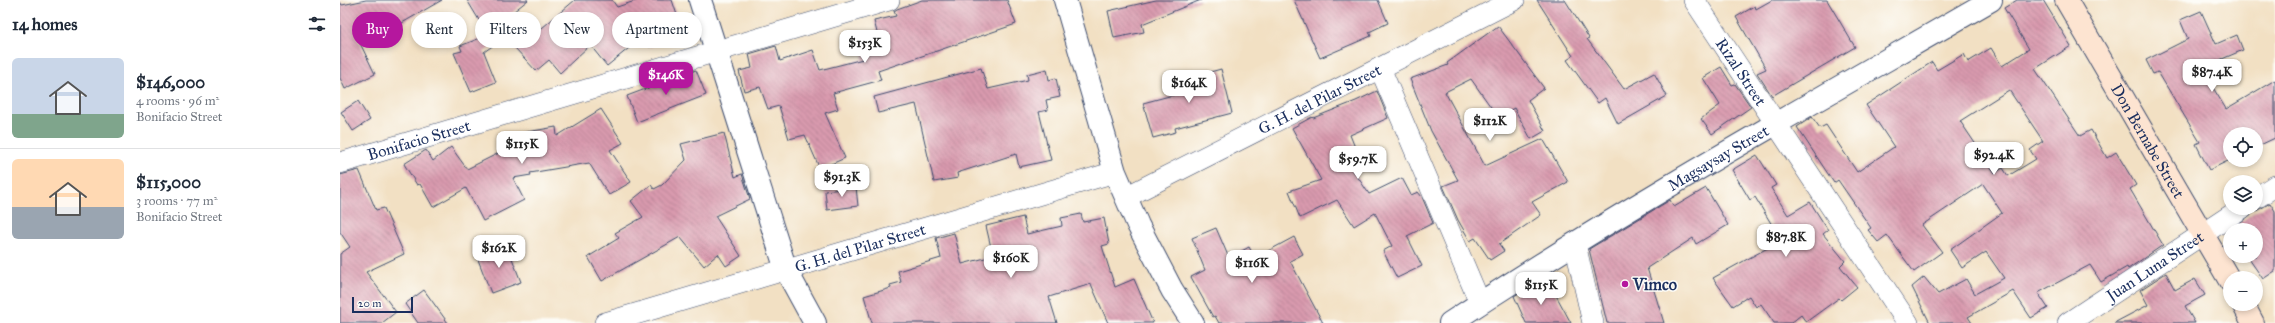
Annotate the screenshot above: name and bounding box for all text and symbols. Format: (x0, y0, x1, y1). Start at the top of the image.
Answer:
chip: Buy (352, 12, 403, 48)
chip: Rent (411, 12, 467, 48)
chip: Filters (475, 12, 541, 48)
chip: New (549, 12, 604, 48)
chip: Apartment (612, 12, 702, 48)
icon: filters (306, 13, 328, 35)
text: 14 homes (12, 14, 77, 35)
pin: $153K (837, 30, 893, 64)
street label: Rizal Street (1712, 34, 1771, 109)
text: $153K (848, 35, 882, 51)
street label: G. H. del Pilar Street (1255, 59, 1384, 138)
pin: $87.4K (2179, 59, 2245, 93)
pin: $146K (638, 62, 694, 96)
text: $87.4K (2192, 64, 2232, 80)
text: $146K (648, 67, 684, 83)
pin: $164K (1161, 70, 1217, 104)
text: $146,000 (136, 72, 205, 93)
icon: home (44, 74, 92, 122)
text: $164K (1171, 75, 1207, 91)
street label: Don Bernabe Street (2107, 80, 2189, 202)
text: 4 rooms · 96 m² (136, 93, 219, 109)
pin: $112K (1462, 108, 1518, 142)
text: Bonifacio Street (136, 109, 222, 125)
text: $112K (1473, 113, 1507, 129)
street label: Bonifacio Street (365, 115, 473, 164)
street label: Magsaysay Street (1664, 120, 1772, 194)
map controls (2223, 127, 2263, 311)
button: locate (2223, 127, 2263, 167)
pin: $115K (494, 131, 550, 165)
text: $115K (505, 136, 539, 152)
pin: $92.4K (1961, 142, 2027, 176)
pin: $59.7K (1325, 146, 1391, 180)
text: $92.4K (1974, 147, 2014, 163)
text: $59.7K (1339, 151, 1377, 167)
pin: $91.3K (809, 164, 875, 198)
text: $91.3K (824, 169, 860, 185)
text: $115,000 (136, 172, 201, 193)
icon: home (44, 175, 92, 223)
button: layers (2223, 175, 2263, 215)
text: 3 rooms · 77 m² (136, 193, 218, 209)
text: Bonifacio Street (136, 209, 222, 225)
street label: G. H. del Pilar Street (792, 219, 928, 276)
button: + (2223, 223, 2263, 263)
pin: $87.8K (1753, 224, 1819, 258)
street label: Juan Luna Street (2101, 227, 2207, 307)
text: $87.8K (1766, 229, 1806, 245)
pin: $162K (471, 235, 527, 269)
text: $162K (481, 240, 517, 256)
pin: $160K (983, 245, 1039, 279)
text: $160K (993, 250, 1029, 266)
pin: $116K (1224, 250, 1280, 284)
text: $116K (1235, 255, 1269, 271)
button: − (2223, 271, 2263, 311)
pin: $115K (1513, 272, 1569, 306)
place label: Vimco (1632, 275, 1677, 294)
text: $115K (1524, 277, 1558, 293)
marker: Vimco (1620, 279, 1630, 289)
scale bar (352, 295, 413, 314)
text: 20 m (358, 297, 381, 310)

